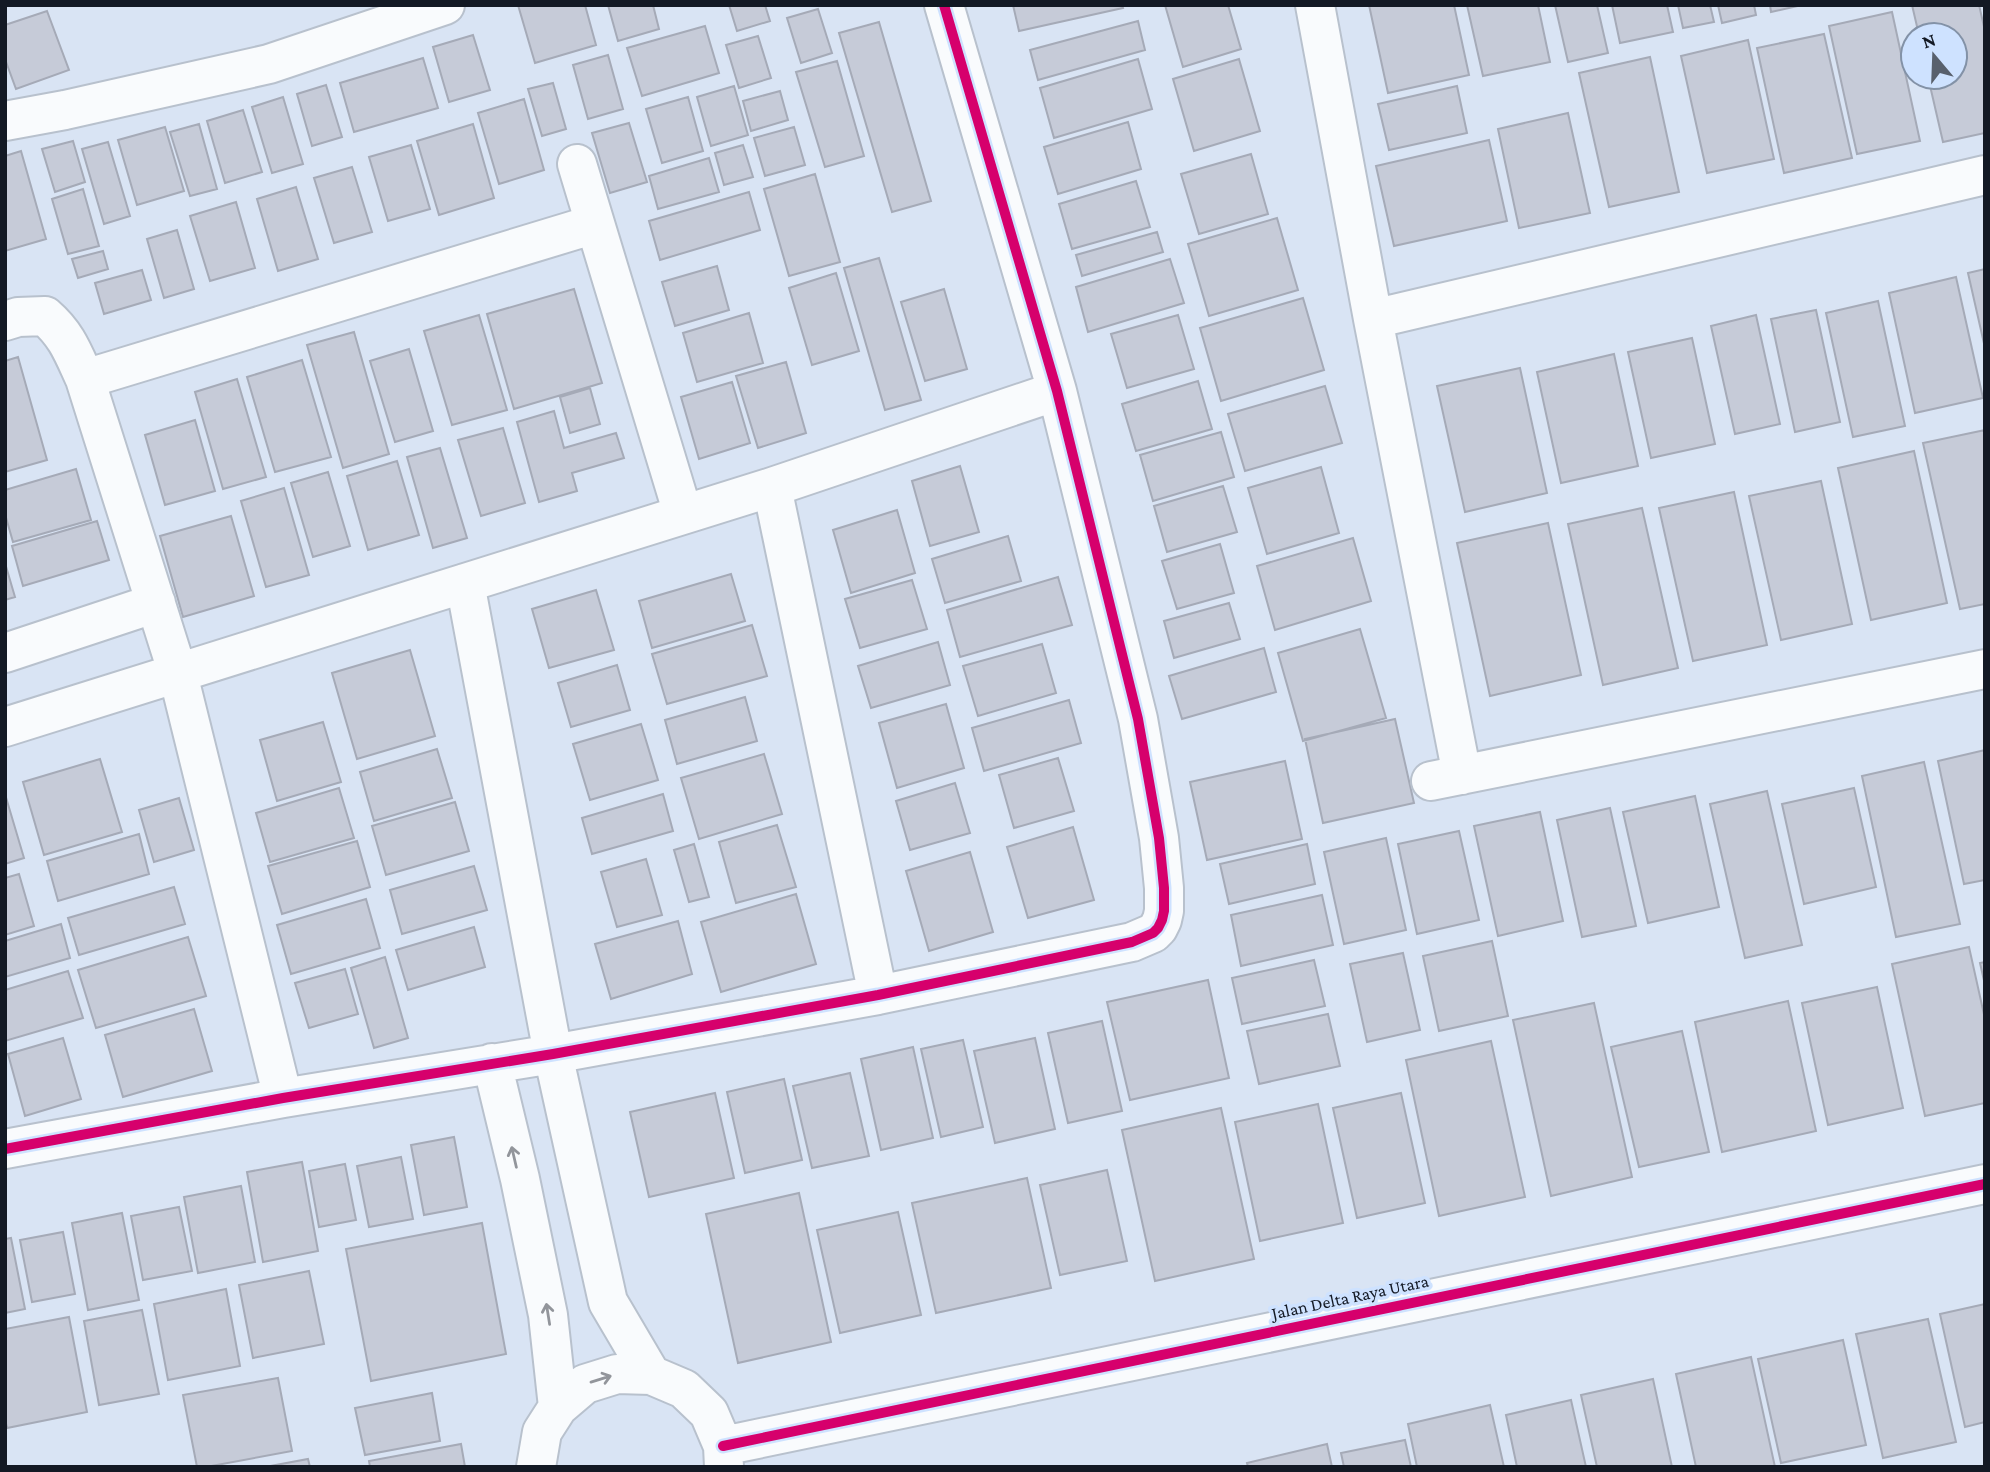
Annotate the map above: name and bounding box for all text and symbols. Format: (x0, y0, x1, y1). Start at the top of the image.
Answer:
north arrow (1899, 21, 1969, 91)
text: N (1919, 28, 1938, 52)
one-way arrow (507, 1146, 520, 1169)
street label: Jalan Delta Raya Utara (1268, 1271, 1430, 1324)
one-way arrow (541, 1304, 554, 1326)
one-way arrow (590, 1372, 612, 1385)

